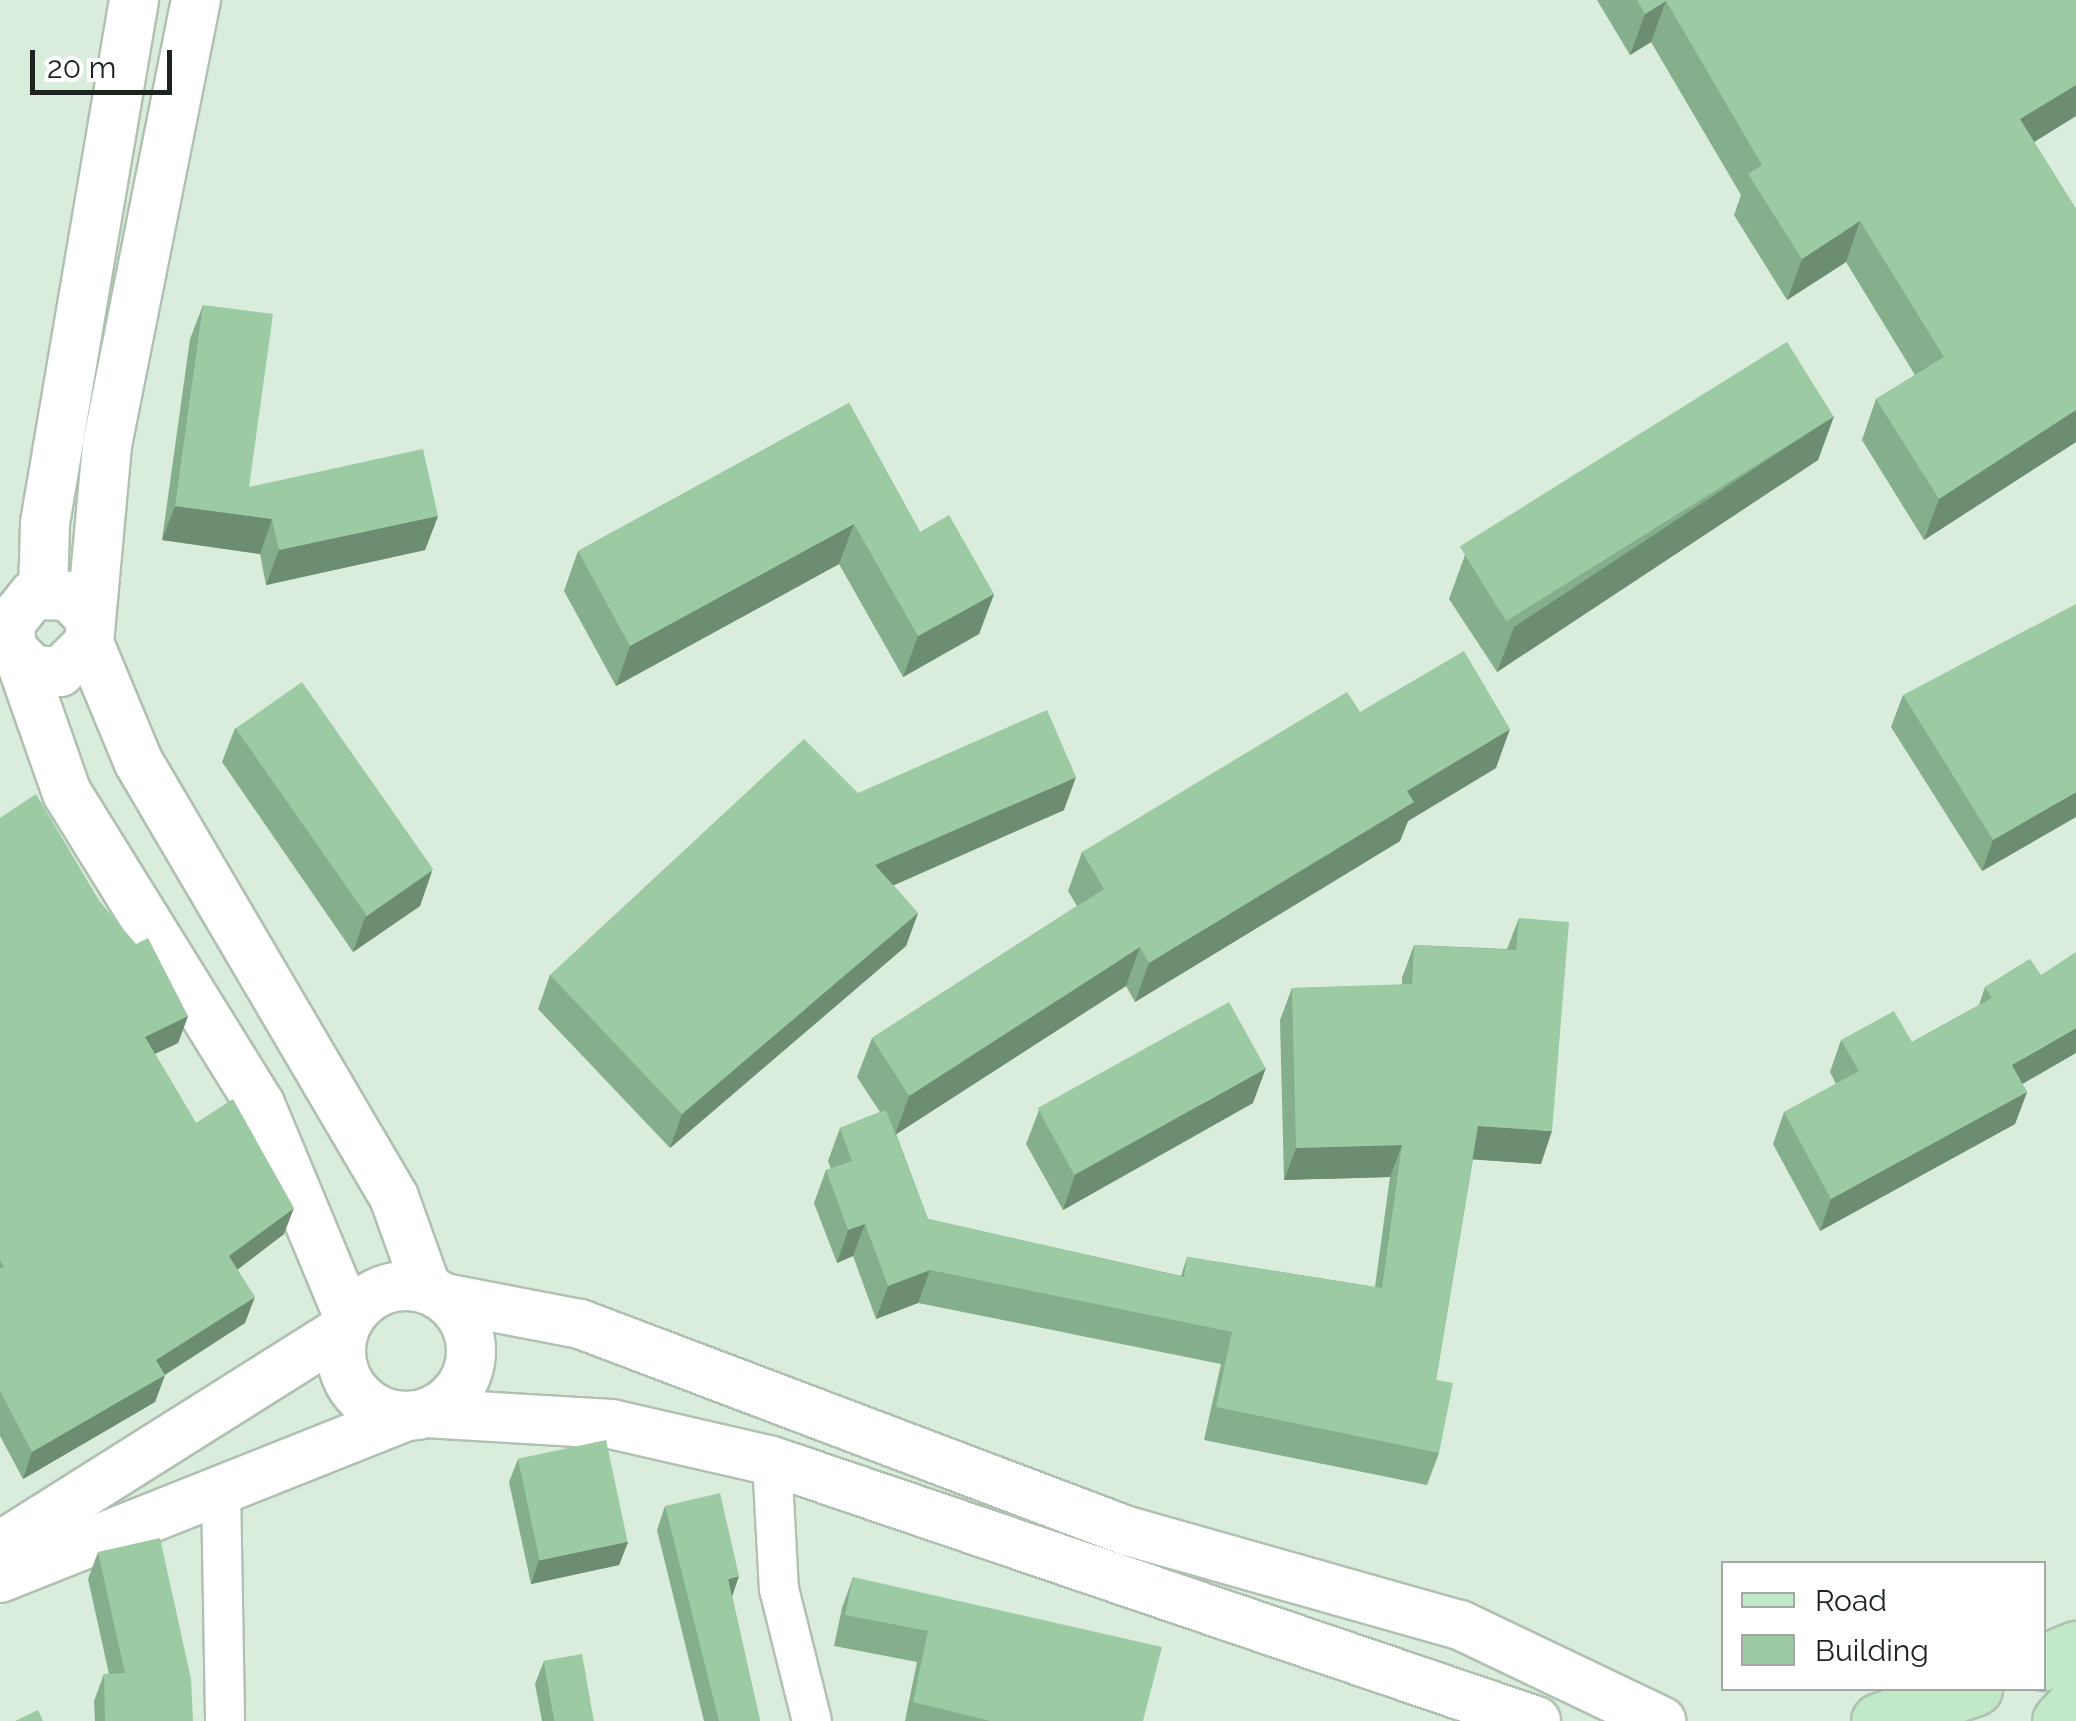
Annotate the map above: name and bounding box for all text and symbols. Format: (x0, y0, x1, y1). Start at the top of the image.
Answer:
scale bar (35, 30, 178, 92)
text: 20 m (47, 50, 116, 85)
legend (1721, 1561, 2046, 1691)
text: Road (1815, 1583, 1887, 1618)
text: Building (1815, 1633, 1929, 1668)

